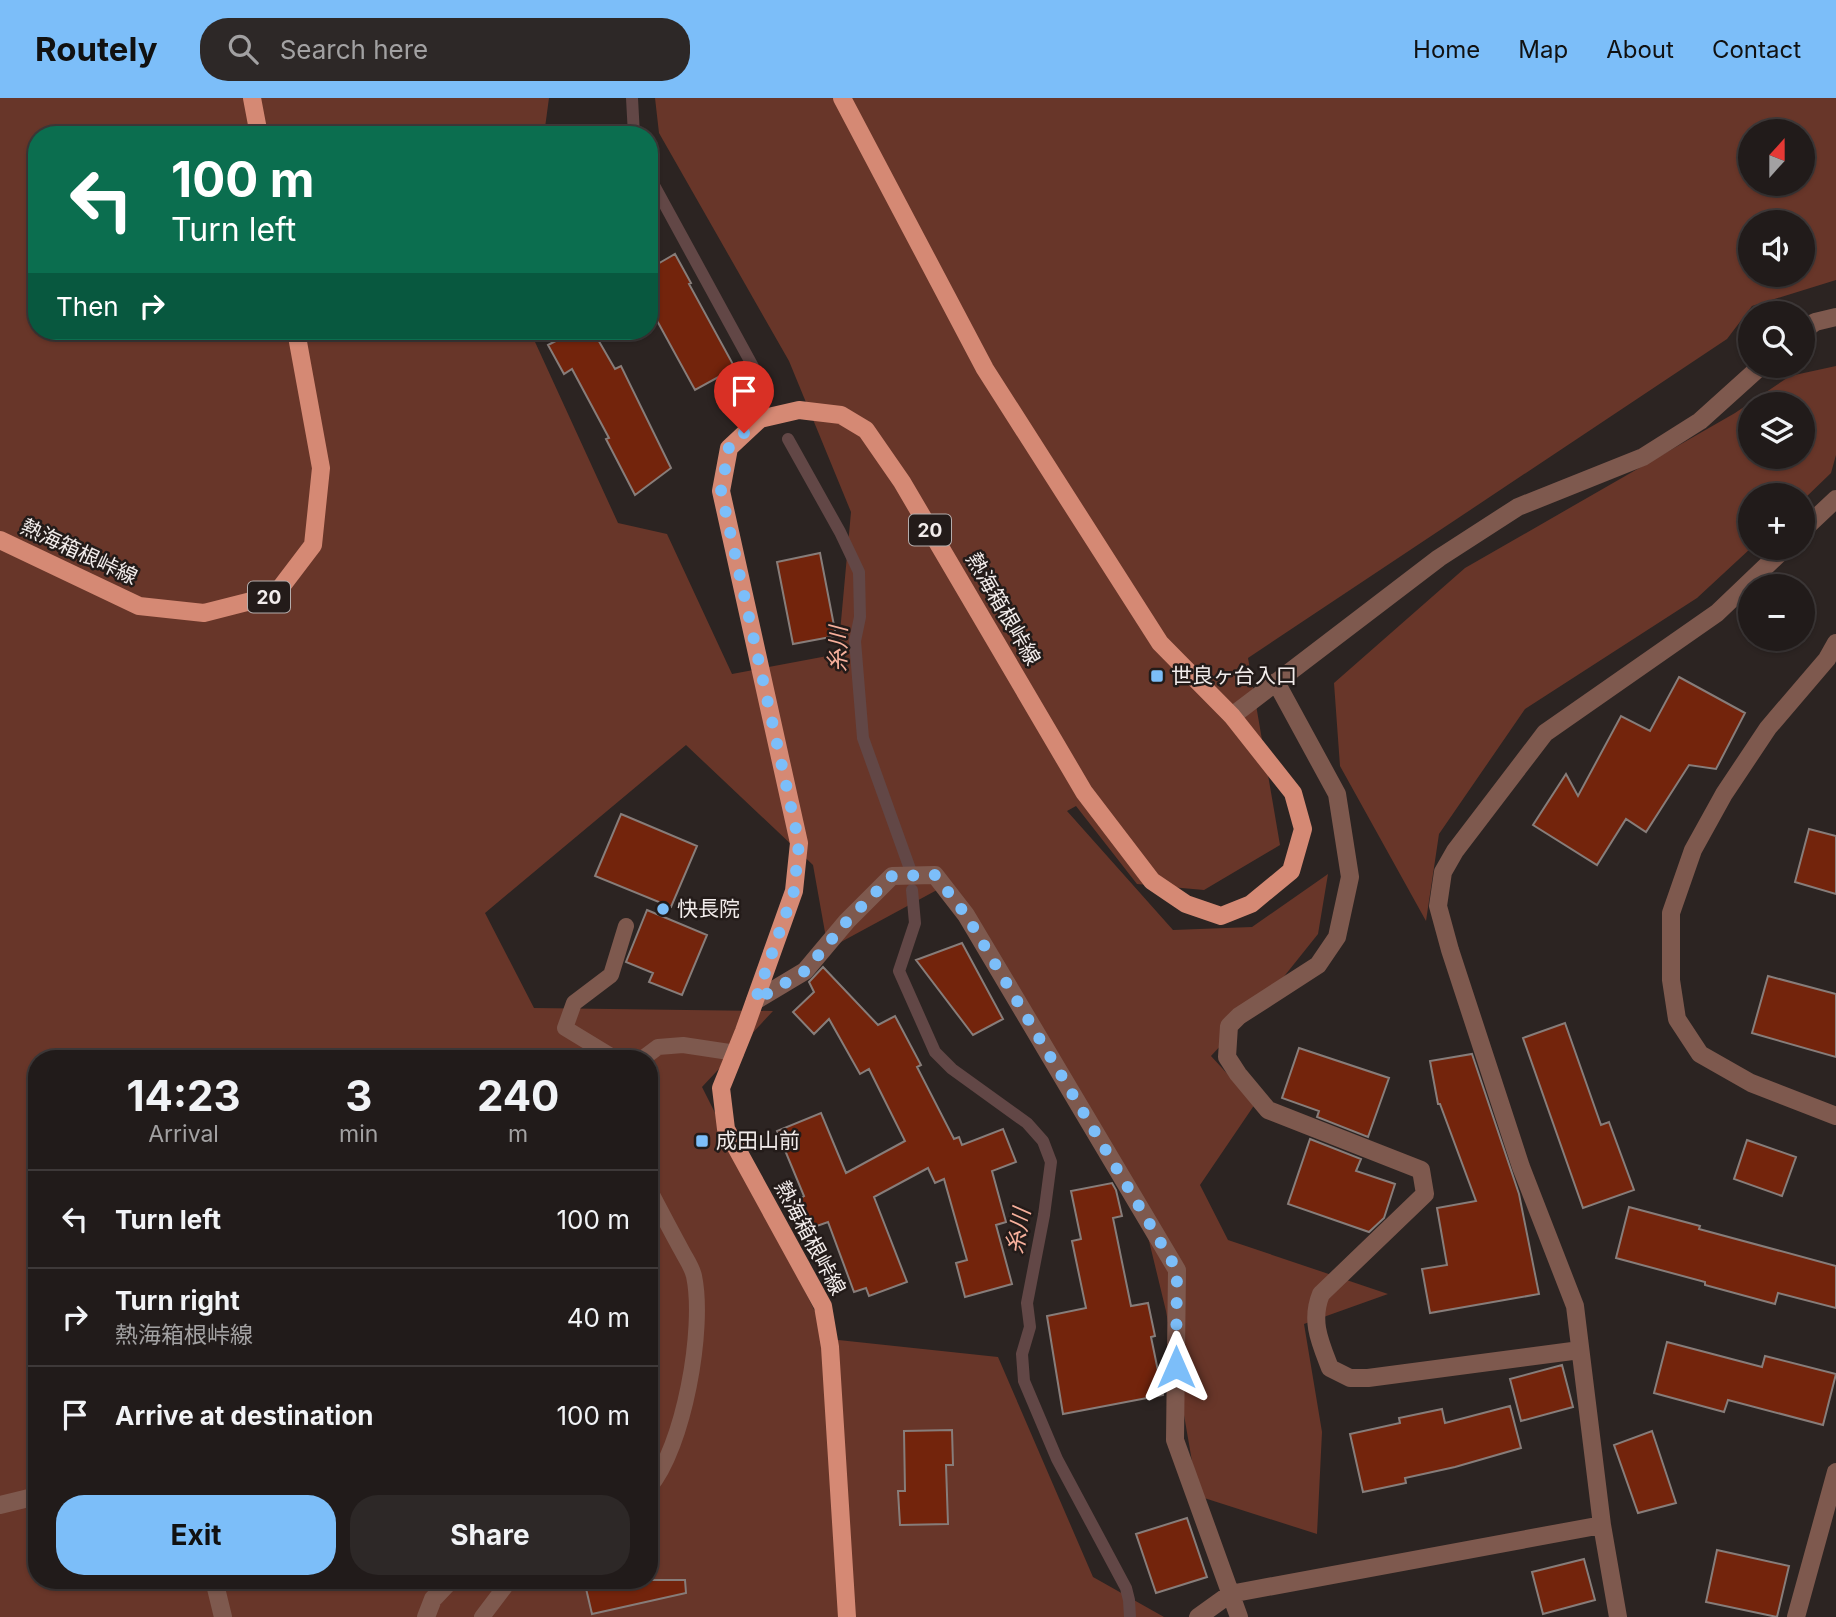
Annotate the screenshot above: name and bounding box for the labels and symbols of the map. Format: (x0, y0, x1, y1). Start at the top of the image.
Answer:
north arrow (1738, 119, 1815, 196)
pin (714, 361, 774, 433)
street label: 熱海箱根峠線 (17, 514, 142, 590)
road number: 20 (909, 514, 951, 546)
street label: 熱海箱根峠線 (961, 548, 1046, 670)
road number: 20 (248, 582, 290, 612)
water label: 糸川 (824, 623, 852, 672)
place label: 世良ヶ台入口 (1171, 663, 1297, 688)
marker: 世良ヶ台入口 (1149, 668, 1165, 684)
place label: 快長院 (677, 896, 740, 921)
marker: 快長院 (655, 901, 671, 917)
place label: 成田山前 (716, 1128, 800, 1153)
marker: 成田山前 (694, 1133, 710, 1149)
street label: 熱海箱根峠線 (770, 1176, 851, 1299)
water label: 糸川 (1000, 1203, 1036, 1256)
position arrow (1139, 1330, 1213, 1404)

